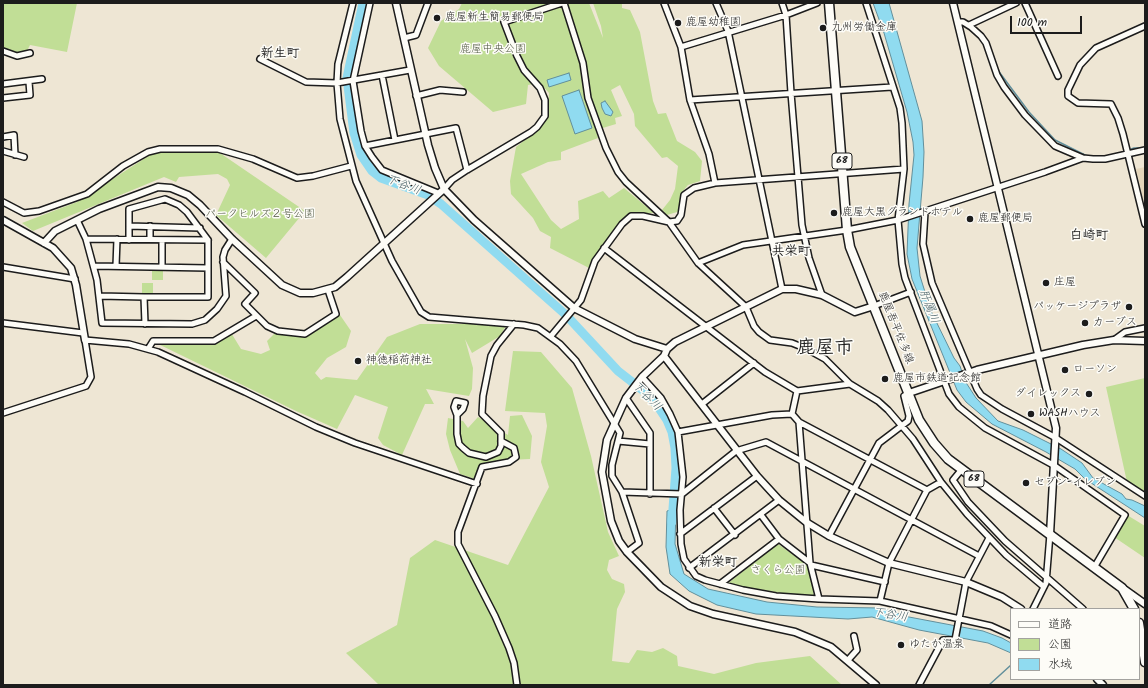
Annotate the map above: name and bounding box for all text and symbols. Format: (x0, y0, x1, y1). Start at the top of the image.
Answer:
scale bar (1012, 8, 1084, 34)
place label: 鹿屋新生簡易郵便局 (445, 11, 544, 25)
marker: 鹿屋新生簡易郵便局 (432, 13, 442, 23)
text: 100 m (1017, 13, 1047, 32)
place label: 鹿屋幼稚園 (686, 16, 741, 30)
marker: 鹿屋幼稚園 (673, 18, 683, 28)
place label: 九州労働金庫 (831, 21, 897, 35)
marker: 九州労働金庫 (818, 23, 828, 33)
park label: 鹿屋中央公園 (460, 43, 526, 57)
district label: 新生町 (261, 47, 299, 63)
road number: 68 (832, 153, 852, 169)
water label: 下谷川 (384, 173, 422, 199)
place label: 鹿屋大黒グランドホテル (842, 206, 963, 220)
park label: パークヒルズ２号公園 (205, 208, 315, 222)
marker: 鹿屋大黒グランドホテル (829, 208, 839, 218)
place label: 鹿屋郵便局 (978, 212, 1033, 226)
marker: 鹿屋郵便局 (965, 214, 975, 224)
district label: 白崎町 (1070, 229, 1108, 245)
district label: 共栄町 (772, 245, 810, 261)
place label: 庄屋 (1054, 276, 1076, 290)
marker: 庄屋 (1041, 278, 1051, 288)
water label: 肝属川 (915, 288, 941, 326)
street label: 鹿屋吾平佐多線 (874, 290, 916, 366)
place label: パッケージプラザ (1033, 300, 1121, 314)
marker: パッケージプラザ (1124, 302, 1134, 312)
place label: カーブス (1093, 316, 1137, 330)
marker: カーブス (1080, 318, 1090, 328)
district label: 鹿屋市 (797, 339, 853, 361)
place label: 神徳稲荷神社 (366, 354, 432, 368)
marker: 神徳稲荷神社 (353, 356, 363, 366)
place label: ローソン (1073, 363, 1117, 377)
marker: ローソン (1060, 365, 1070, 375)
place label: 鹿屋市鉄道記念館 (893, 372, 981, 386)
marker: 鹿屋市鉄道記念館 (880, 374, 890, 384)
water label: 下谷川 (628, 379, 664, 415)
place label: ダイレックス (1015, 387, 1081, 401)
marker: ダイレックス (1084, 389, 1094, 399)
place label: WASHハウス (1039, 407, 1101, 421)
marker: WASHハウス (1026, 409, 1036, 419)
road number: 68 (964, 471, 984, 487)
place label: セブン-イレブン (1034, 476, 1116, 490)
marker: セブン-イレブン (1021, 478, 1031, 488)
district label: 新栄町 (699, 556, 737, 572)
park label: さくら公園 (751, 564, 805, 578)
water label: 下谷川 (871, 606, 909, 626)
legend (1010, 608, 1140, 680)
text: 道路 (1048, 615, 1072, 634)
text: 公園 (1048, 635, 1072, 654)
place label: ゆたか温泉 (909, 638, 964, 652)
marker: ゆたか温泉 (896, 640, 906, 650)
text: 水域 (1048, 655, 1072, 674)

